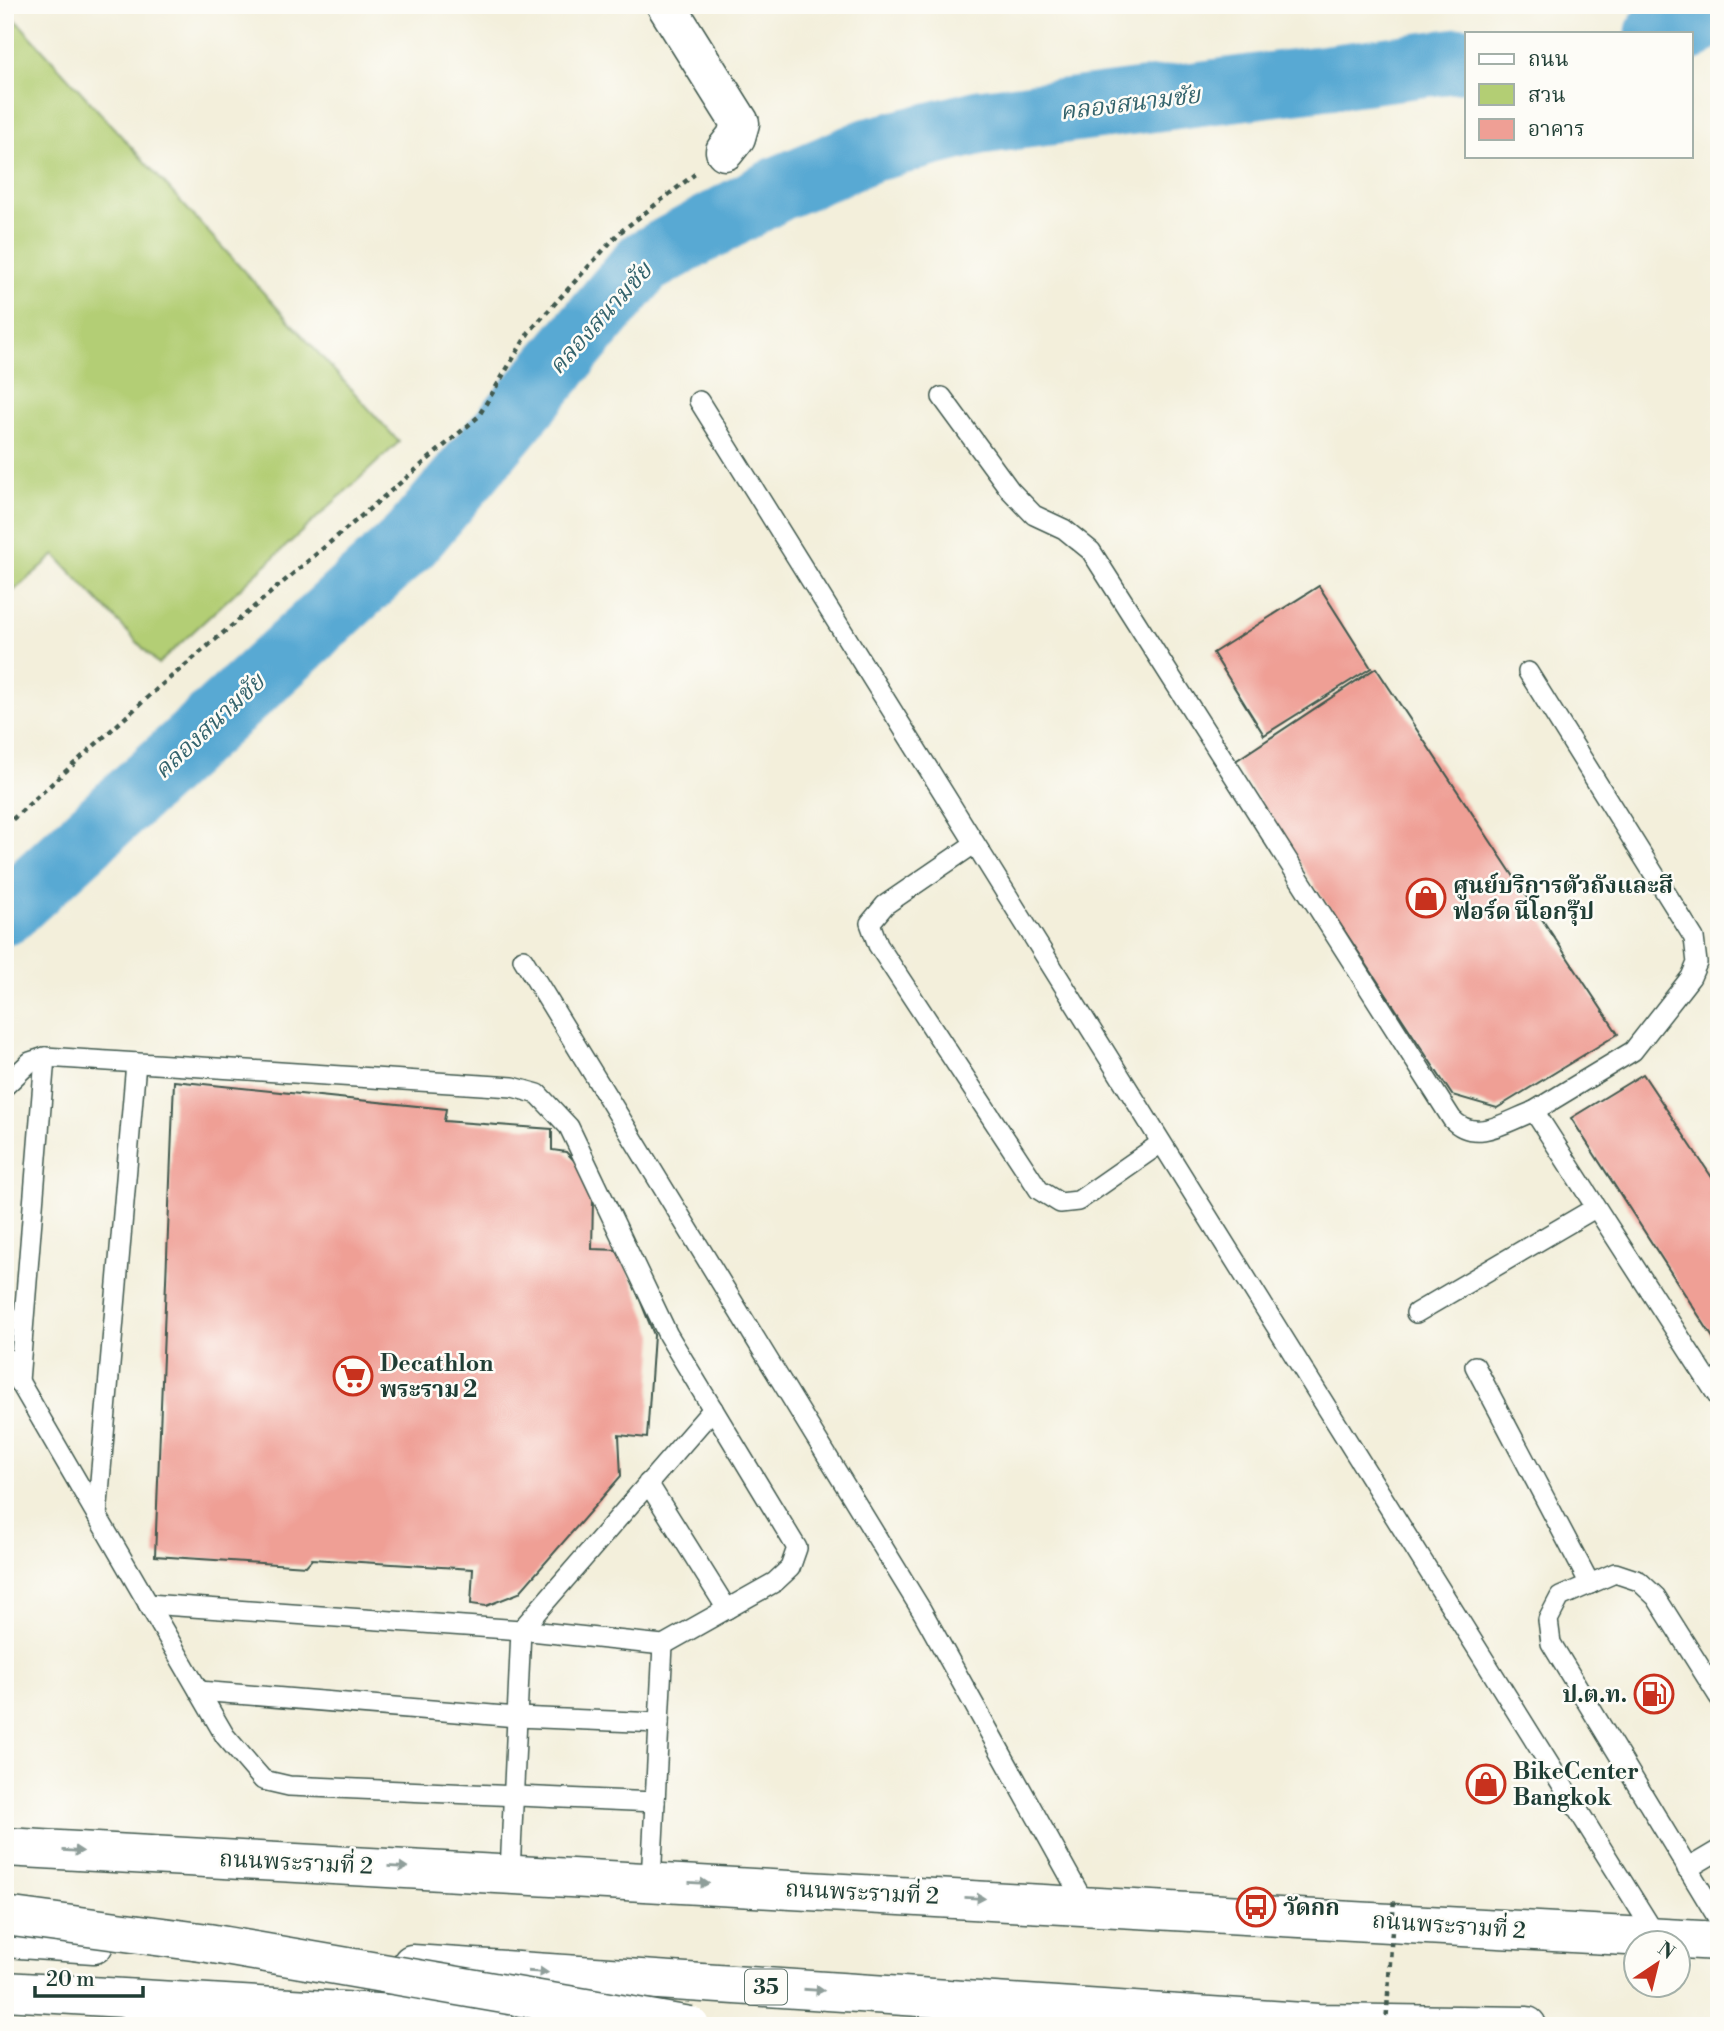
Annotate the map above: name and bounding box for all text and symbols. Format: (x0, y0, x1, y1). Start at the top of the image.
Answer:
legend (1465, 32, 1692, 158)
text: ถนน (1528, 47, 1569, 73)
water label: คลองสนามชัย (1058, 80, 1204, 127)
text: สวน (1528, 83, 1566, 109)
text: อาคาร (1528, 117, 1585, 143)
water label: คลองสนามชัย (542, 255, 660, 381)
water label: คลองสนามชัย (148, 667, 273, 786)
place label: ศูนย์บริการตัวถังและสี ฟอร์ด นีโอกรุ๊ป (1453, 872, 1673, 926)
shop icon: ศูนย์บริการตัวถังและสี ฟอร์ด นีโอกรุ๊ป (1405, 877, 1447, 919)
place label: Decathlon พระราม 2 (380, 1350, 493, 1404)
supermarket icon: Decathlon พระราม 2 (332, 1355, 374, 1397)
fuel station icon: ป.ต.ท. (1633, 1673, 1675, 1715)
place label: ป.ต.ท. (1562, 1681, 1627, 1709)
place label: BikeCenter Bangkok (1513, 1758, 1639, 1812)
shop icon: BikeCenter Bangkok (1465, 1763, 1507, 1805)
street label: ถนนพระรามที่ 2 (218, 1841, 374, 1881)
one-way arrow (63, 1845, 85, 1856)
one-way arrow (388, 1862, 410, 1873)
street label: ถนนพระรามที่ 2 (784, 1871, 940, 1911)
one-way arrow (688, 1878, 710, 1889)
bus stop icon: วัดกก (1235, 1886, 1277, 1928)
one-way arrow (964, 1893, 986, 1904)
place label: วัดกก (1283, 1894, 1340, 1922)
street label: ถนนพระรามที่ 2 (1371, 1903, 1527, 1945)
north arrow (1622, 1930, 1692, 2000)
text: N (1653, 1937, 1679, 1965)
scale bar (35, 1954, 144, 1998)
text: 20 m (46, 1967, 95, 1993)
one-way arrow (527, 1967, 549, 1978)
road number: 35 (745, 1969, 787, 2004)
one-way arrow (803, 1985, 825, 1996)

